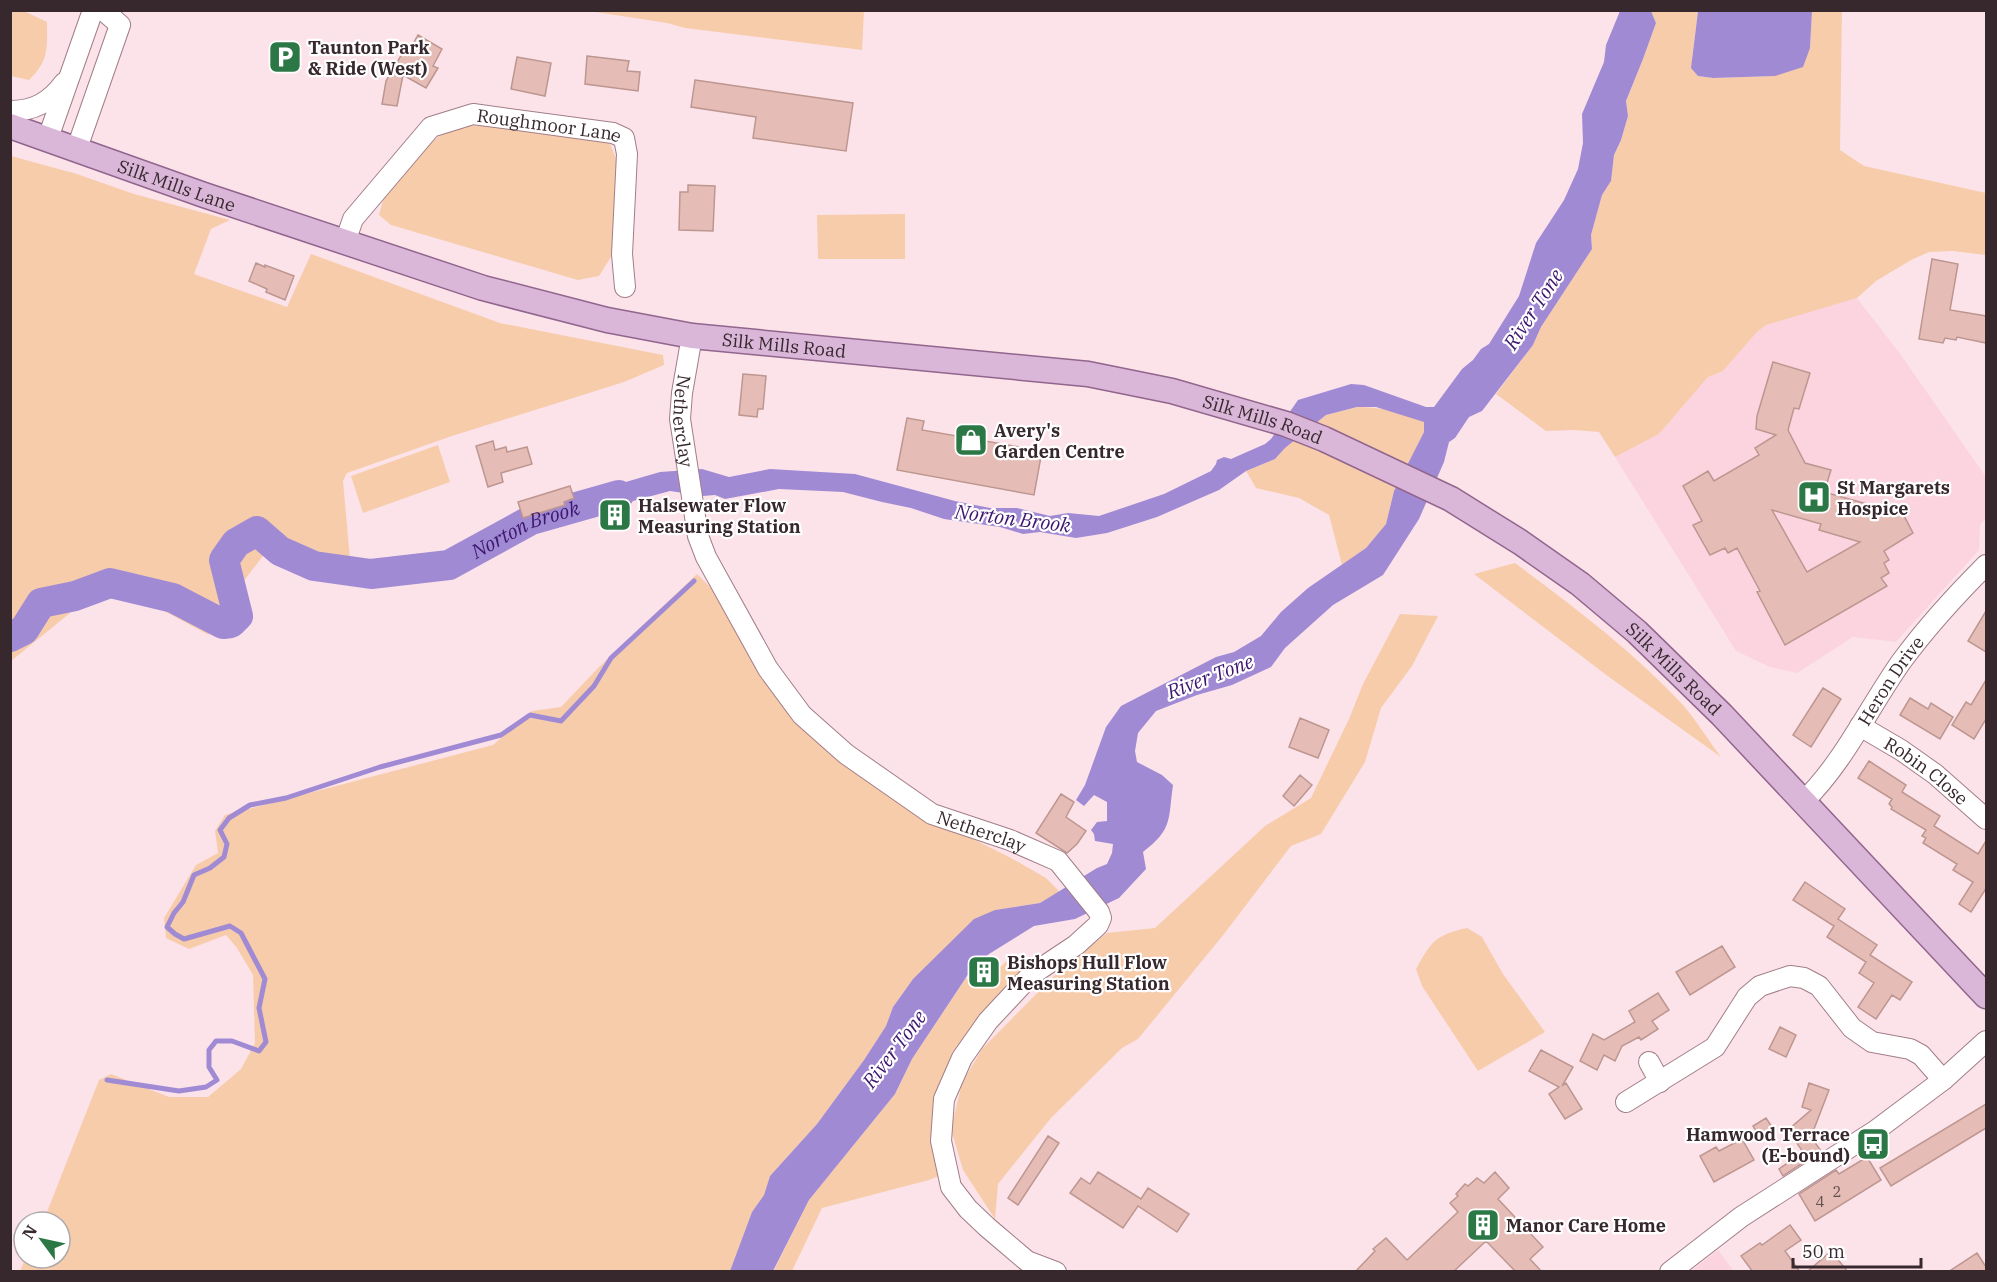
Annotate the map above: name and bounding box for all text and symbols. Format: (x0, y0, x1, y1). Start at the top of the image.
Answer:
place label: Taunton Park & Ride (West) (308, 36, 430, 80)
parking icon: Taunton Park & Ride (West) (267, 39, 303, 75)
street label: Roughmoor Lane (476, 103, 626, 147)
street label: Silk Mills Lane (115, 154, 239, 216)
water label: River Tone (1496, 263, 1569, 355)
street label: Silk Mills Road (721, 327, 847, 362)
street label: Netherclay (668, 373, 699, 469)
street label: Silk Mills Road (1200, 389, 1326, 449)
place label: Avery's Garden Centre (994, 419, 1125, 463)
shop icon: Avery's Garden Centre (953, 422, 989, 458)
place label: St Margarets Hospice (1837, 476, 1950, 520)
hospital icon: St Margarets Hospice (1796, 479, 1832, 515)
water label: Norton Brook (465, 493, 583, 565)
place label: Halsewater Flow Measuring Station (638, 494, 801, 538)
building icon: Halsewater Flow Measuring Station (597, 497, 633, 533)
water label: Norton Brook (953, 497, 1073, 539)
street label: Silk Mills Road (1622, 617, 1727, 720)
street label: Heron Drive (1852, 631, 1928, 730)
water label: River Tone (1162, 647, 1257, 705)
street label: Robin Close (1880, 731, 1973, 810)
street label: Netherclay (934, 805, 1030, 857)
place label: Bishops Hull Flow Measuring Station (1007, 951, 1170, 995)
building icon: Bishops Hull Flow Measuring Station (966, 954, 1002, 990)
water label: River Tone (855, 1004, 932, 1094)
place label: Hamwood Terrace (E-bound) (1686, 1123, 1850, 1167)
bus stop icon: Hamwood Terrace (E-bound) (1855, 1126, 1891, 1162)
house number: 2 (1832, 1182, 1842, 1201)
house number: 4 (1815, 1192, 1825, 1211)
building icon: Manor Care Home (1465, 1207, 1501, 1243)
north arrow (12, 1210, 72, 1270)
place label: Manor Care Home (1506, 1214, 1666, 1237)
text: N (18, 1221, 41, 1243)
scale bar (1793, 1231, 1920, 1269)
text: 50 m (1802, 1240, 1845, 1263)

